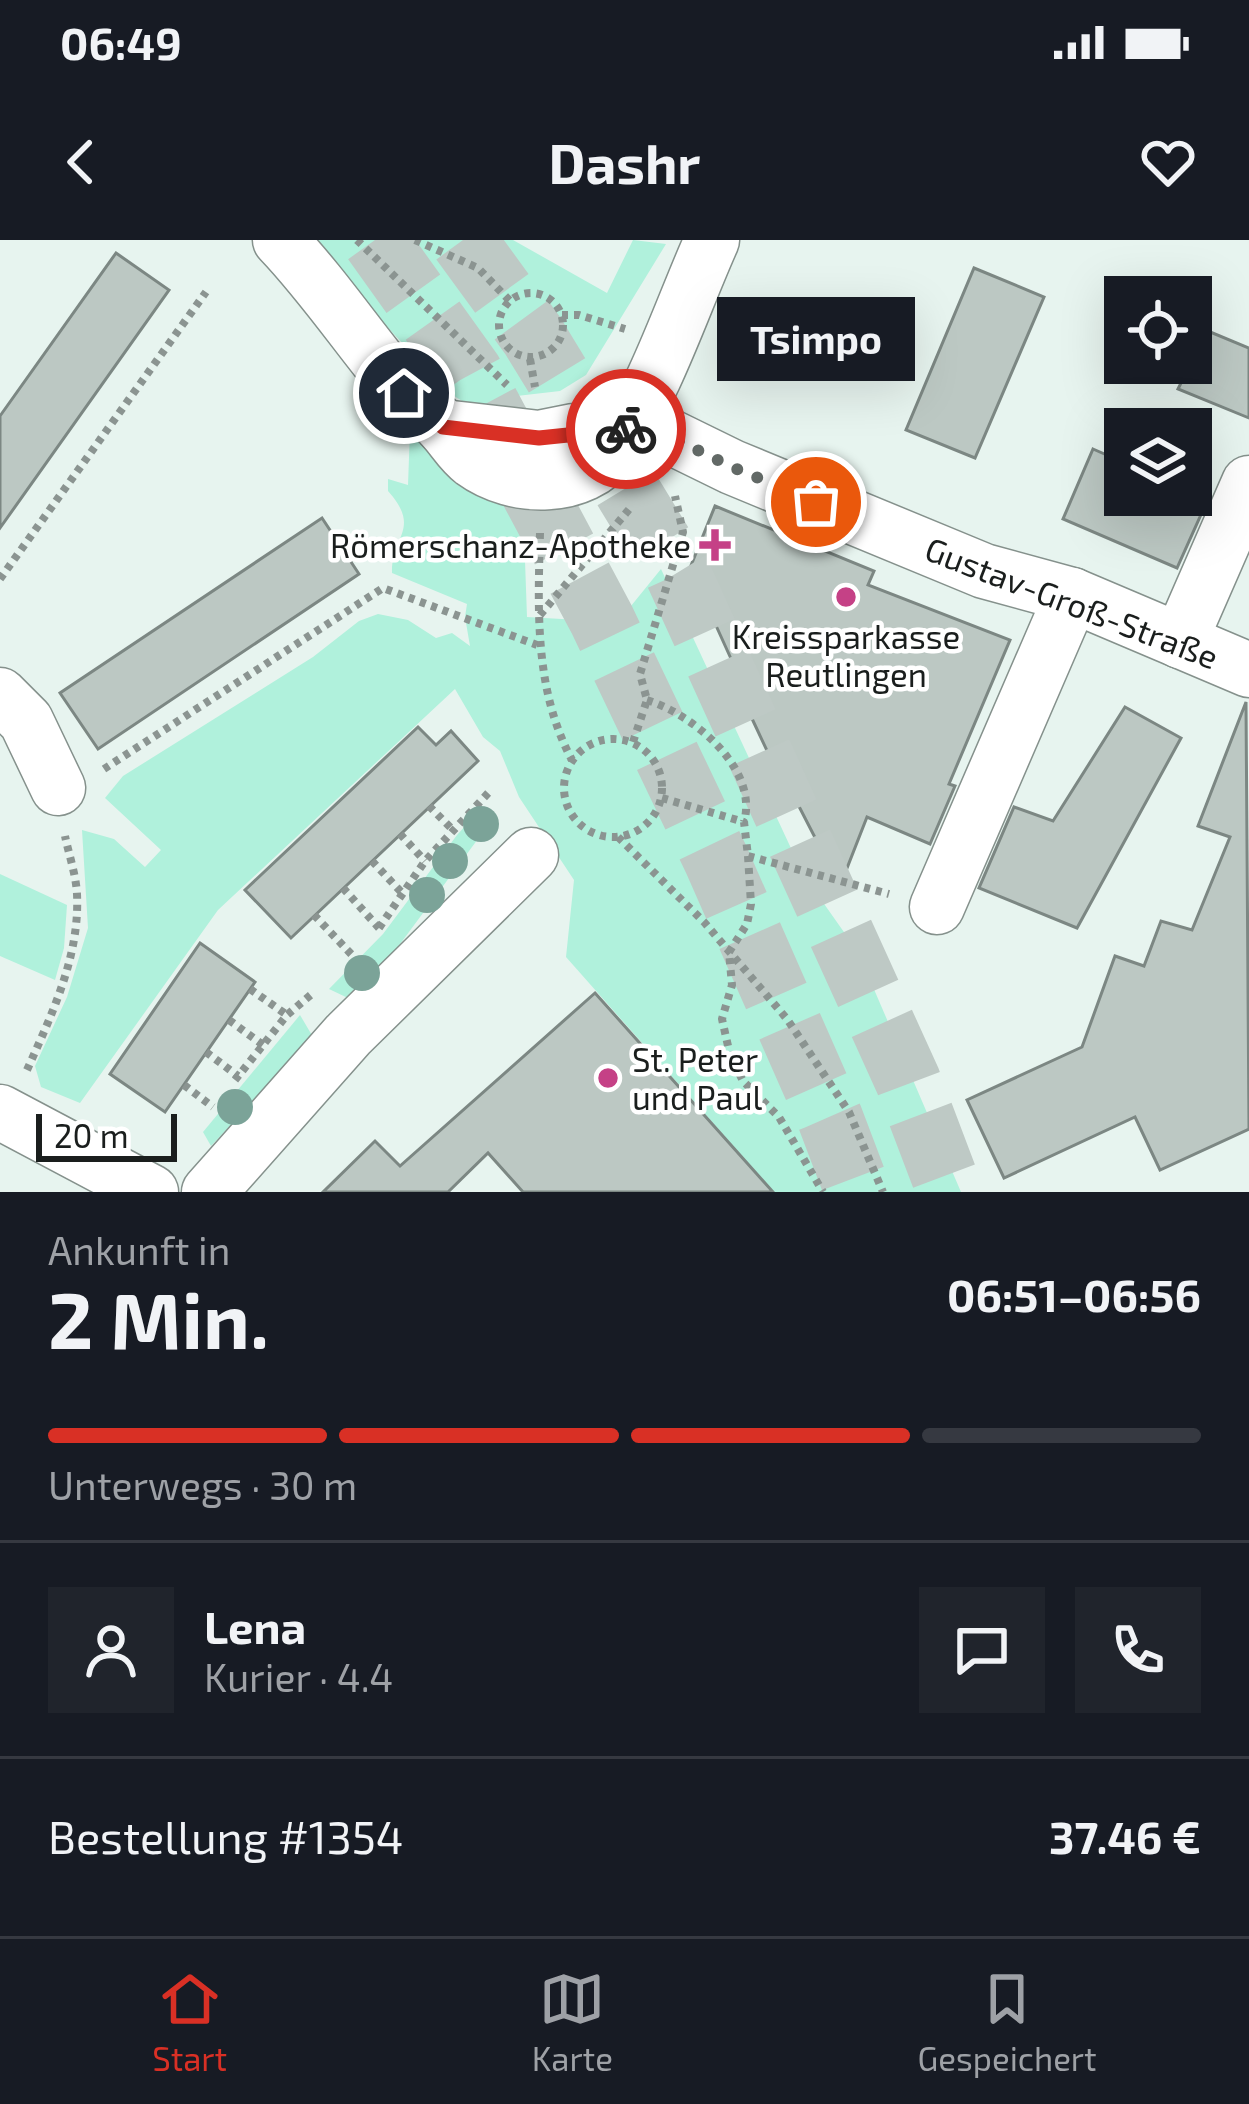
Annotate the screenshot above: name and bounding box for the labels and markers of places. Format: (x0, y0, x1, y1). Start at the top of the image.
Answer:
callout: Tsimpo (717, 298, 915, 382)
pin (353, 342, 455, 444)
pin (765, 451, 867, 553)
place label: Römerschanz-Apotheke (330, 525, 691, 565)
marker: Römerschanz-Apotheke (702, 532, 728, 558)
marker: Kreissparkasse Reutlingen (833, 584, 859, 610)
place label: Kreissparkasse Reutlingen (732, 616, 960, 694)
place label: St. Peter und Paul (632, 1039, 763, 1117)
marker: St. Peter und Paul (595, 1065, 621, 1091)

